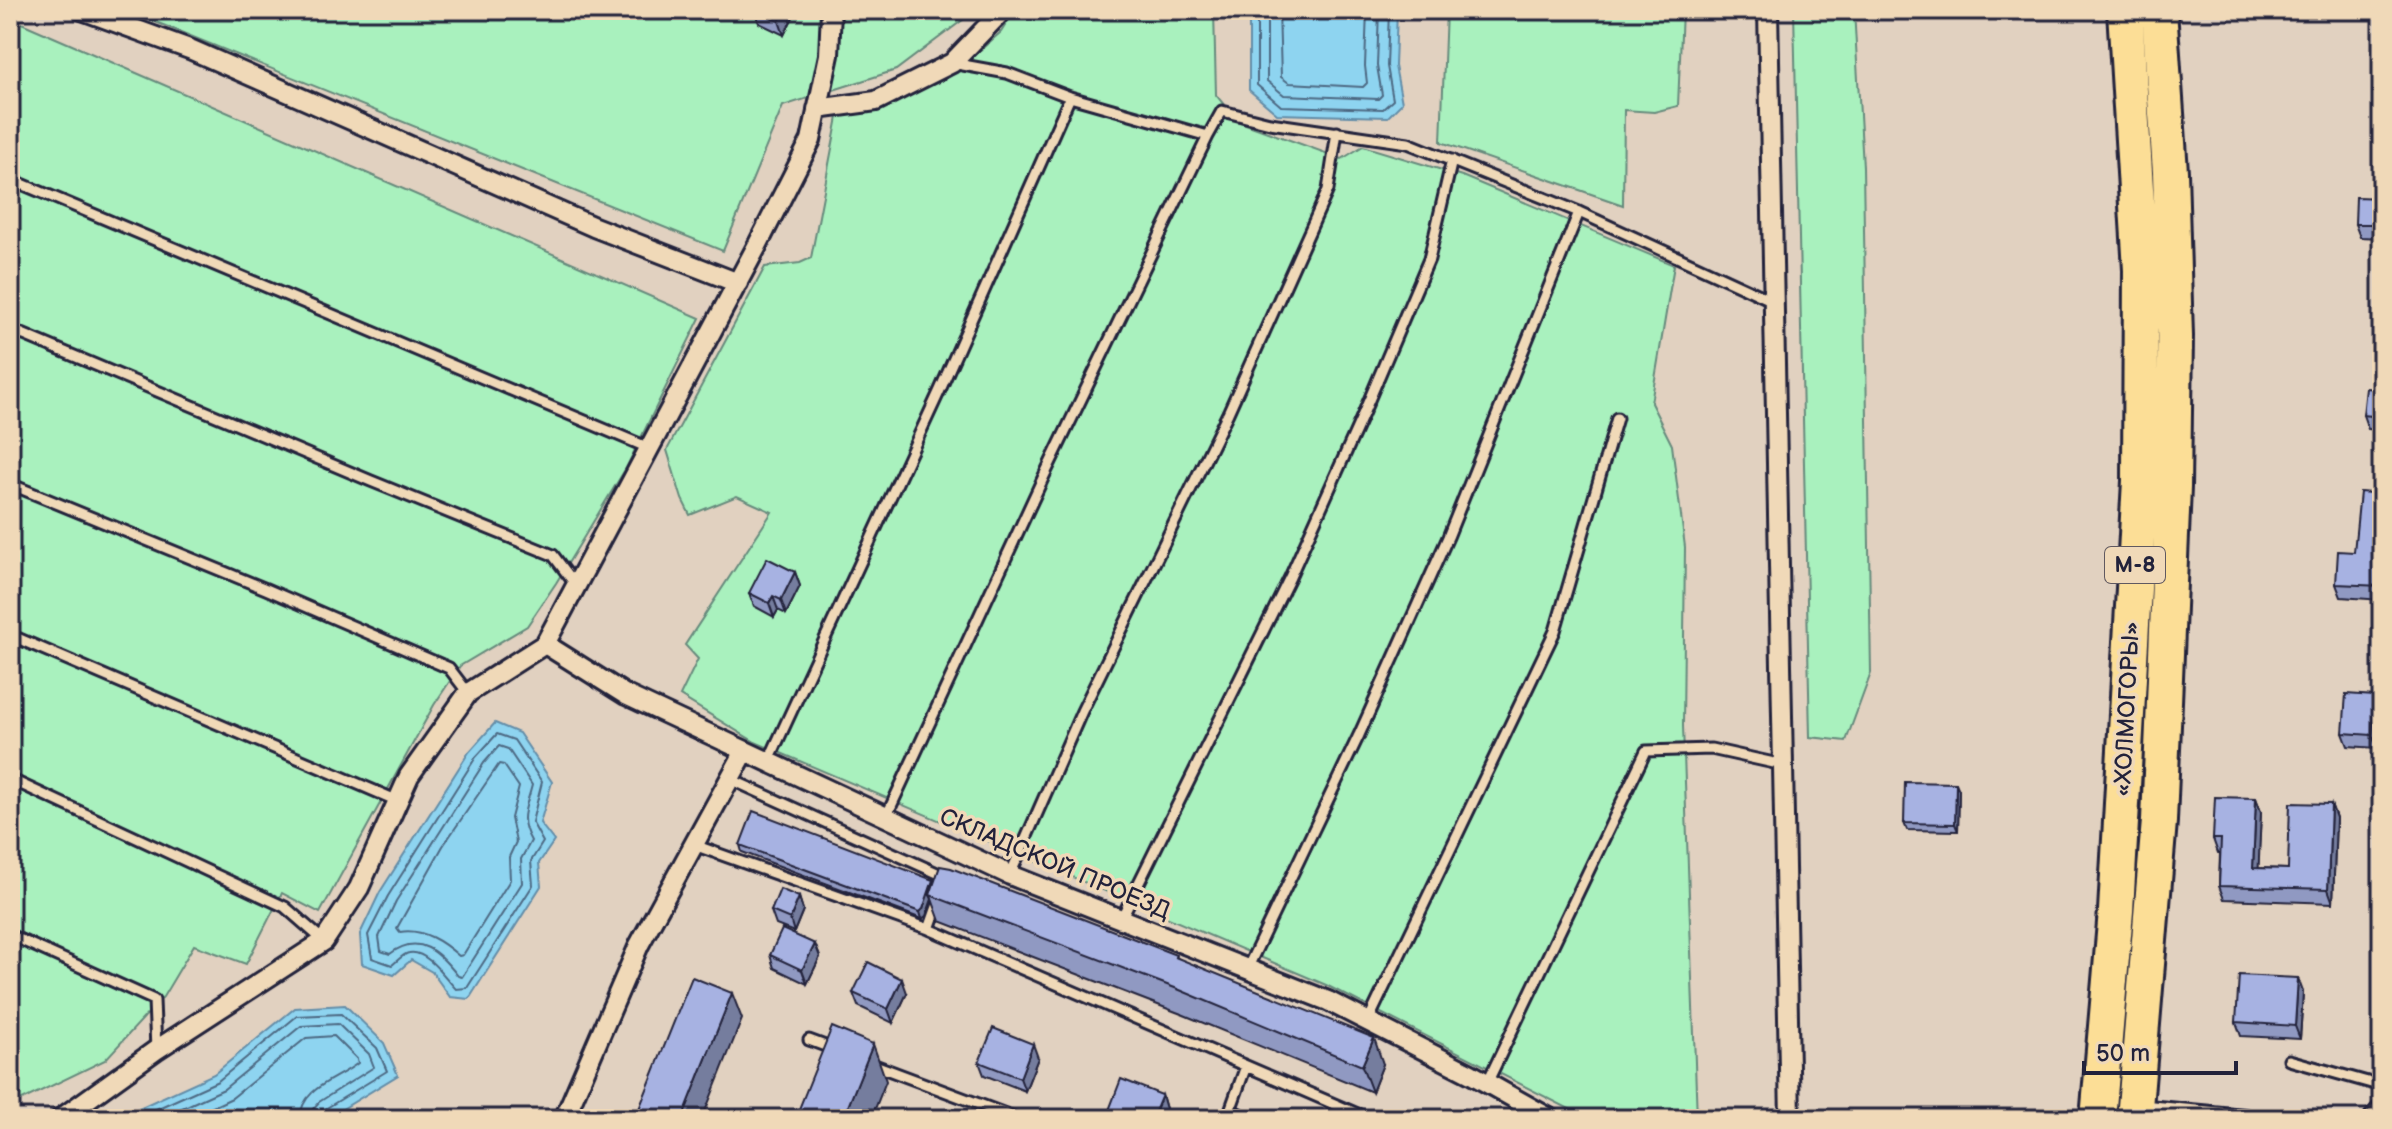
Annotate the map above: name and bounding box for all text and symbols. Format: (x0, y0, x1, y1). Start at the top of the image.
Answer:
road number: М-8 (2105, 547, 2165, 583)
street label: «ХОЛМОГОРЫ» (2108, 621, 2146, 797)
street label: СКЛАДСКОЙ ПРОЕЗД (935, 802, 1175, 926)
scale bar (2084, 1025, 2236, 1075)
text: 50 m (2096, 1039, 2150, 1068)

